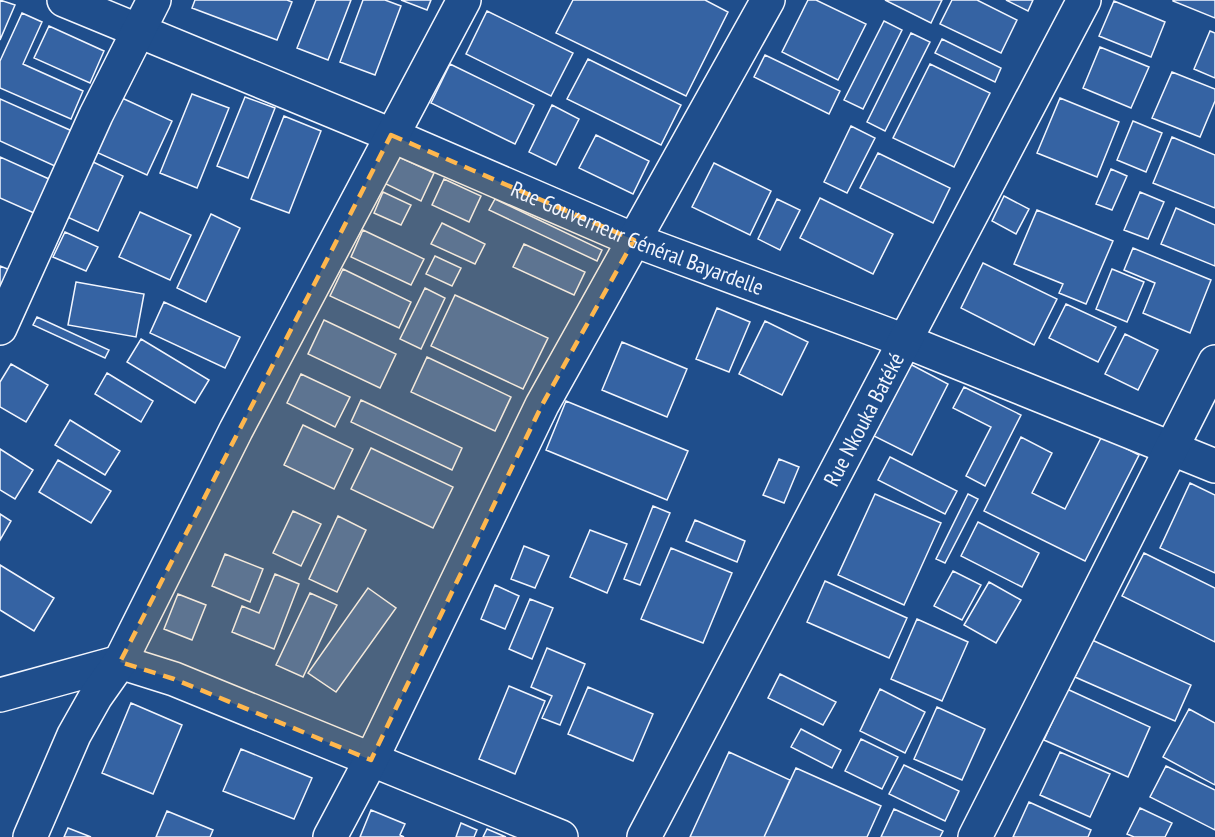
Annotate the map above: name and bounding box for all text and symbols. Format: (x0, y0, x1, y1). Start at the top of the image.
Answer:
street label: Rue Gouverneur Général Bayardelle (507, 175, 768, 301)
street label: Rue Nkouka Batéké (817, 348, 910, 491)

